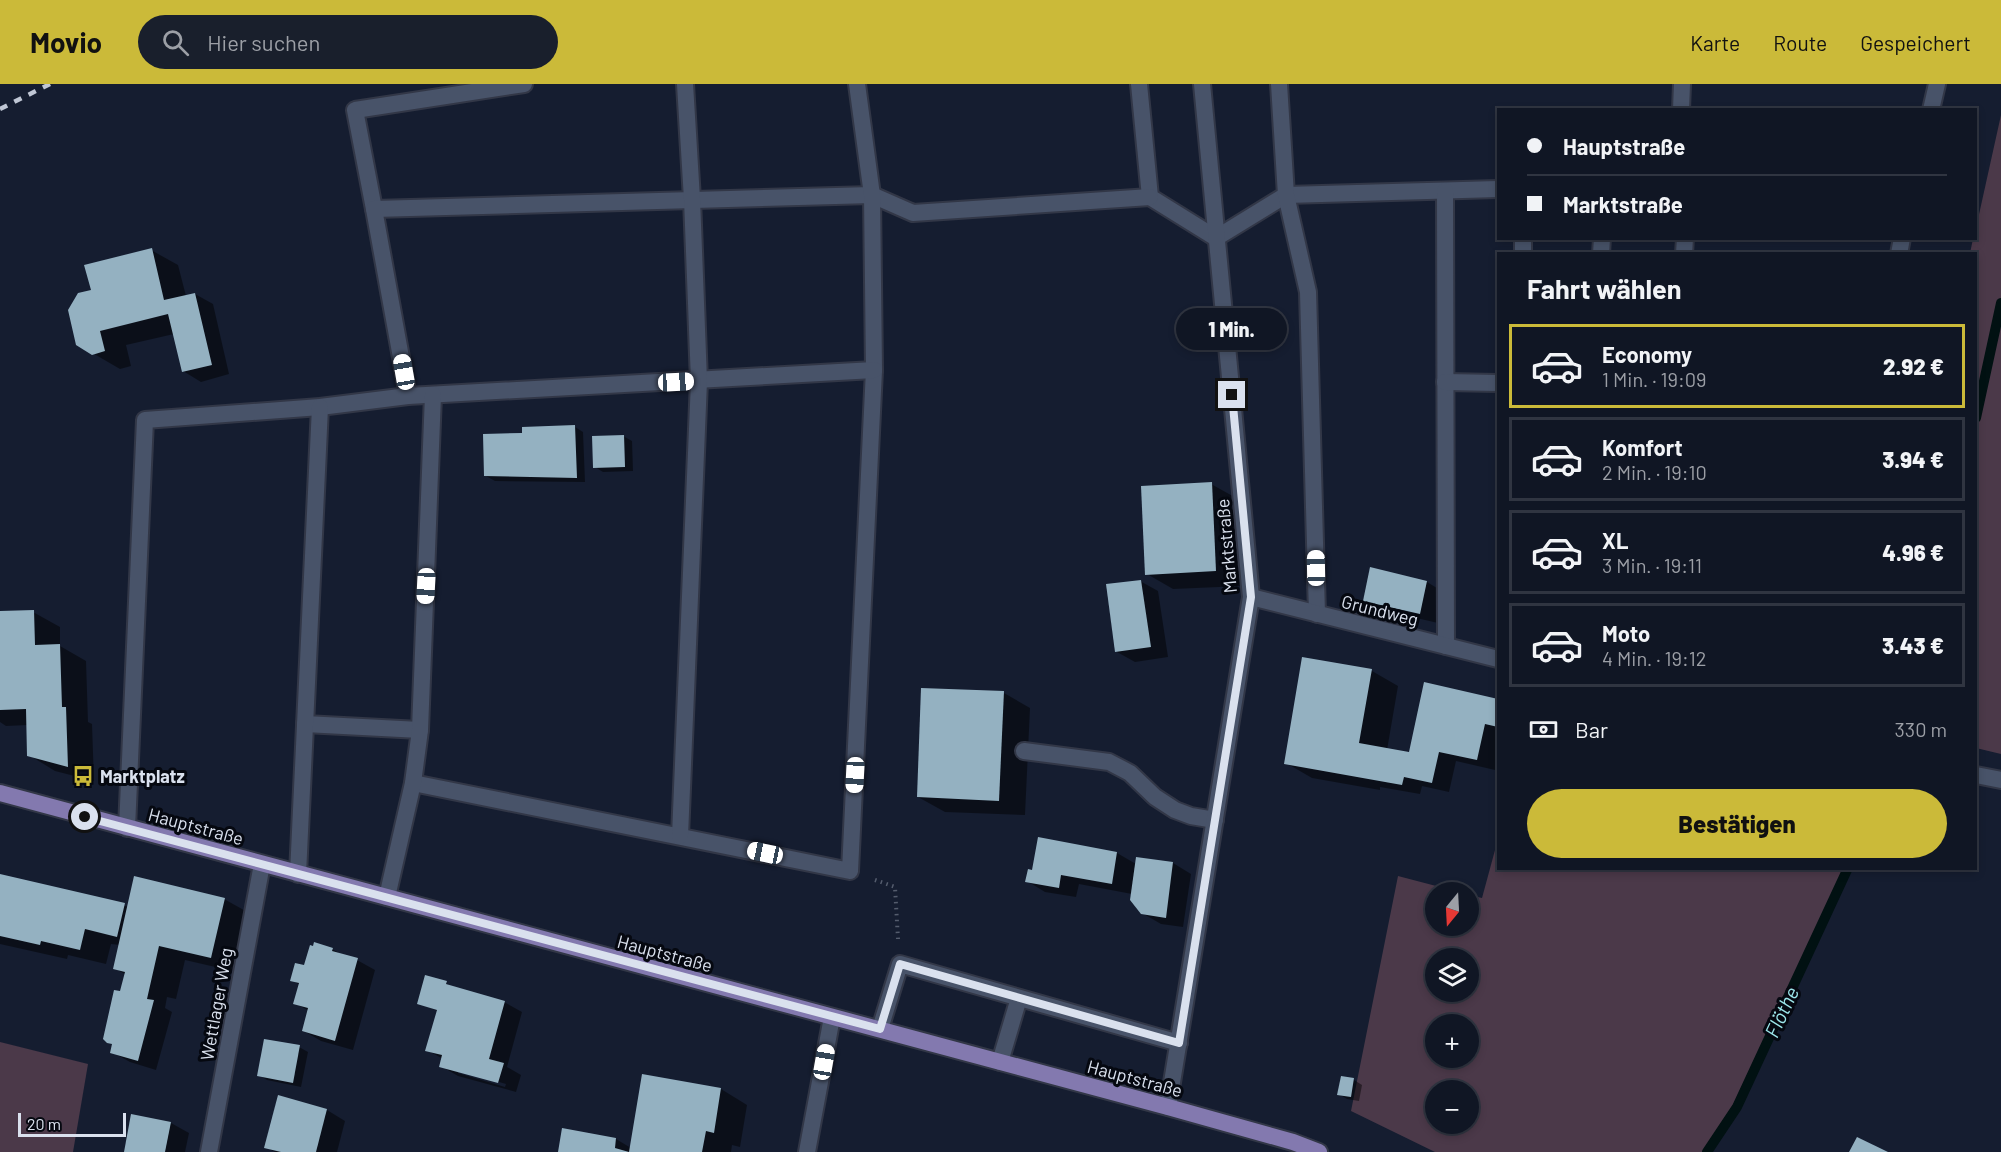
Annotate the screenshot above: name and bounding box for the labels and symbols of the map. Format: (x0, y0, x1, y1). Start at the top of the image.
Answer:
callout: 1 Min. (1176, 308, 1288, 350)
car (392, 353, 416, 391)
car (658, 372, 694, 392)
route end (1218, 381, 1245, 408)
street label: Marktstraße (1211, 498, 1241, 594)
car (1307, 550, 1325, 586)
car (416, 568, 436, 604)
street label: Grundweg (1339, 590, 1421, 630)
car (845, 757, 865, 793)
bus stop icon: Marktplatz (71, 764, 95, 788)
place label: Marktplatz (100, 765, 185, 787)
route start (71, 803, 98, 830)
street label: Hauptstraße (146, 803, 246, 849)
car (746, 840, 784, 866)
north arrow (1425, 882, 1479, 936)
street label: Hauptstraße (615, 930, 715, 976)
street label: Wettlager Weg (195, 946, 237, 1062)
water label: Flöthe (1759, 983, 1803, 1041)
car (812, 1043, 836, 1081)
street label: Hauptstraße (1085, 1055, 1185, 1101)
scale bar (18, 1110, 126, 1138)

